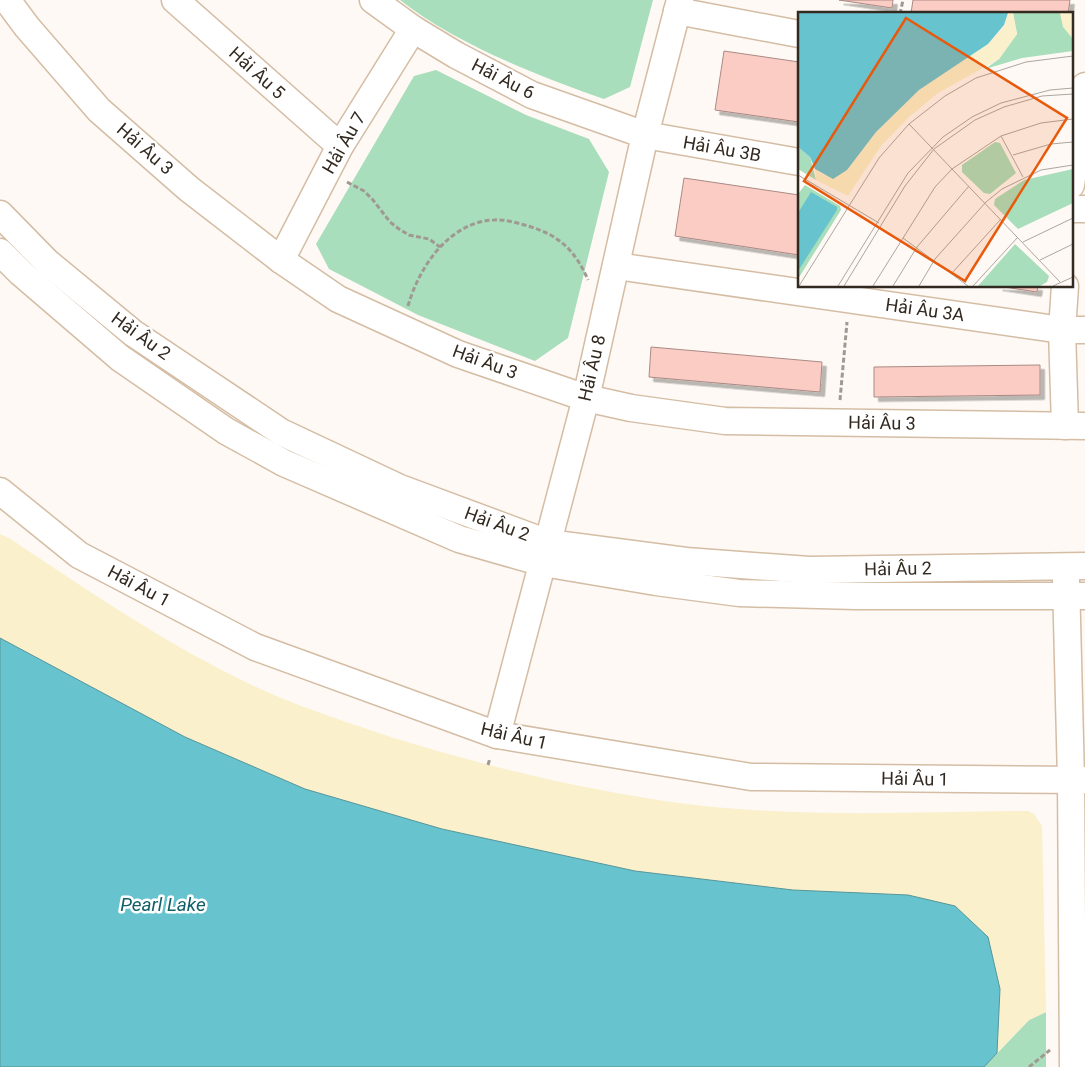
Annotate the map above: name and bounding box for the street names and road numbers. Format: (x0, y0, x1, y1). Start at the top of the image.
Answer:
street label: Hải Âu 5 (225, 42, 289, 103)
street label: Hải Âu 6 (468, 54, 538, 103)
street label: Hải Âu 7 (318, 108, 370, 177)
street label: Hải Âu 3 (113, 119, 178, 179)
street label: Hải Âu 3B (681, 131, 763, 166)
street label: Hải Âu 3A (884, 294, 966, 325)
street label: Hải Âu 2 (108, 307, 175, 364)
street label: Hải Âu 8 (574, 333, 609, 403)
street label: Hải Âu 3 (450, 340, 521, 383)
street label: Hải Âu 3 (848, 411, 916, 434)
street label: Hải Âu 2 (462, 502, 533, 545)
street label: Hải Âu 2 (864, 557, 932, 580)
street label: Hải Âu 1 (104, 560, 174, 611)
street label: Hải Âu 1 (479, 718, 549, 753)
street label: Hải Âu 1 (881, 767, 949, 790)

